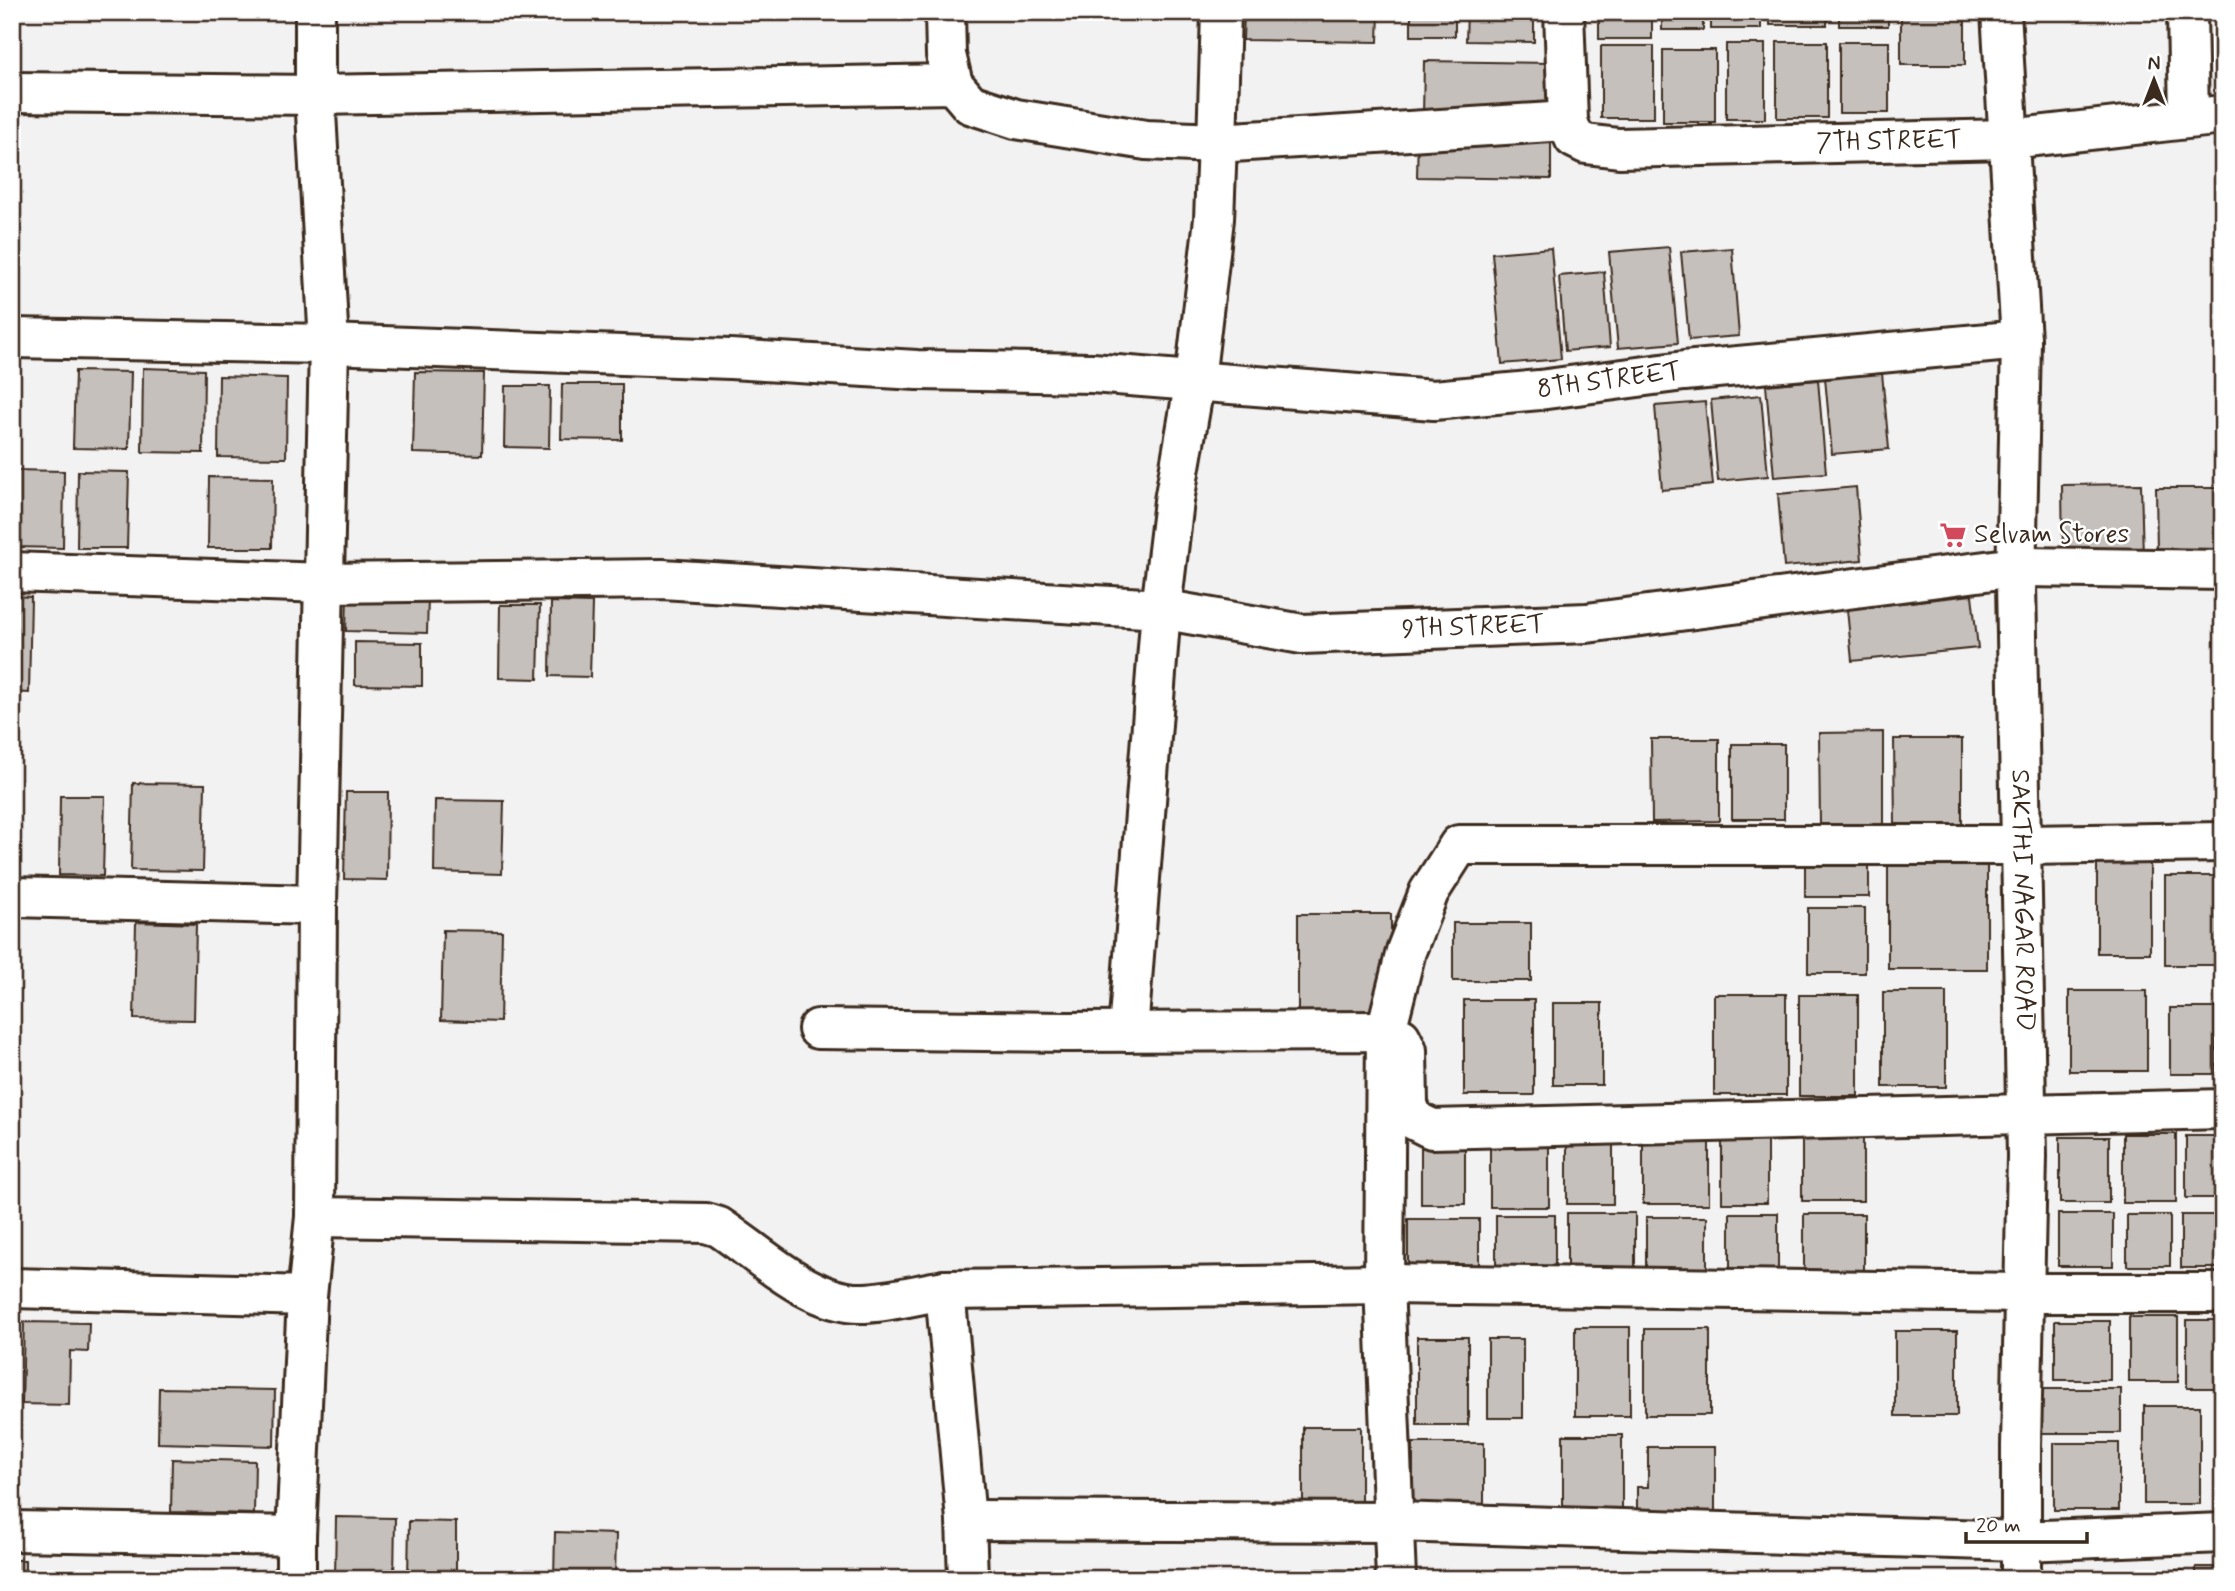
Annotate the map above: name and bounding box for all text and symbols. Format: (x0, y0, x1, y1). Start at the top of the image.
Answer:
north arrow (2120, 46, 2190, 116)
text: N (2148, 52, 2160, 77)
street label: 7TH STREET (1816, 123, 1962, 160)
street label: 8TH STREET (1535, 355, 1683, 407)
place label: Selvam Stores (1974, 518, 2129, 552)
supermarket icon: Selvam Stores (1938, 520, 1968, 550)
street label: 9TH STREET (1401, 608, 1545, 647)
street label: SAKTHI NAGAR ROAD (2003, 769, 2042, 1032)
scale bar (1966, 1500, 2086, 1544)
text: 20 m (1976, 1512, 2021, 1540)

